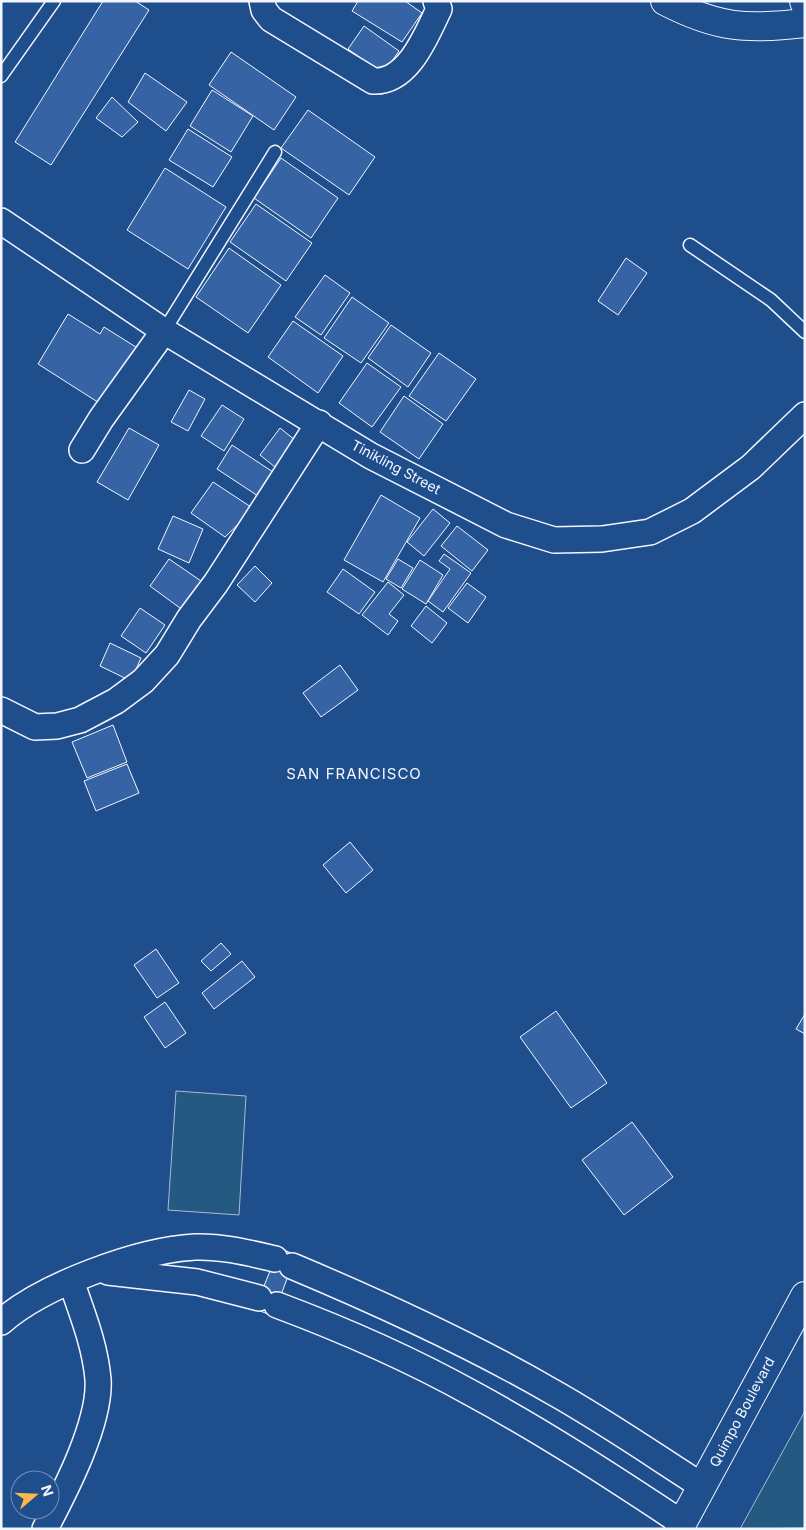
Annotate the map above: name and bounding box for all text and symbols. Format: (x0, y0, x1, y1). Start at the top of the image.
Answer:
street label: Tinikling Street (349, 436, 444, 497)
district label: SAN FRANCISCO (286, 764, 422, 783)
street label: Quimpo Boulevard (705, 1354, 778, 1470)
north arrow (10, 1470, 60, 1520)
text: N (38, 1483, 58, 1498)

